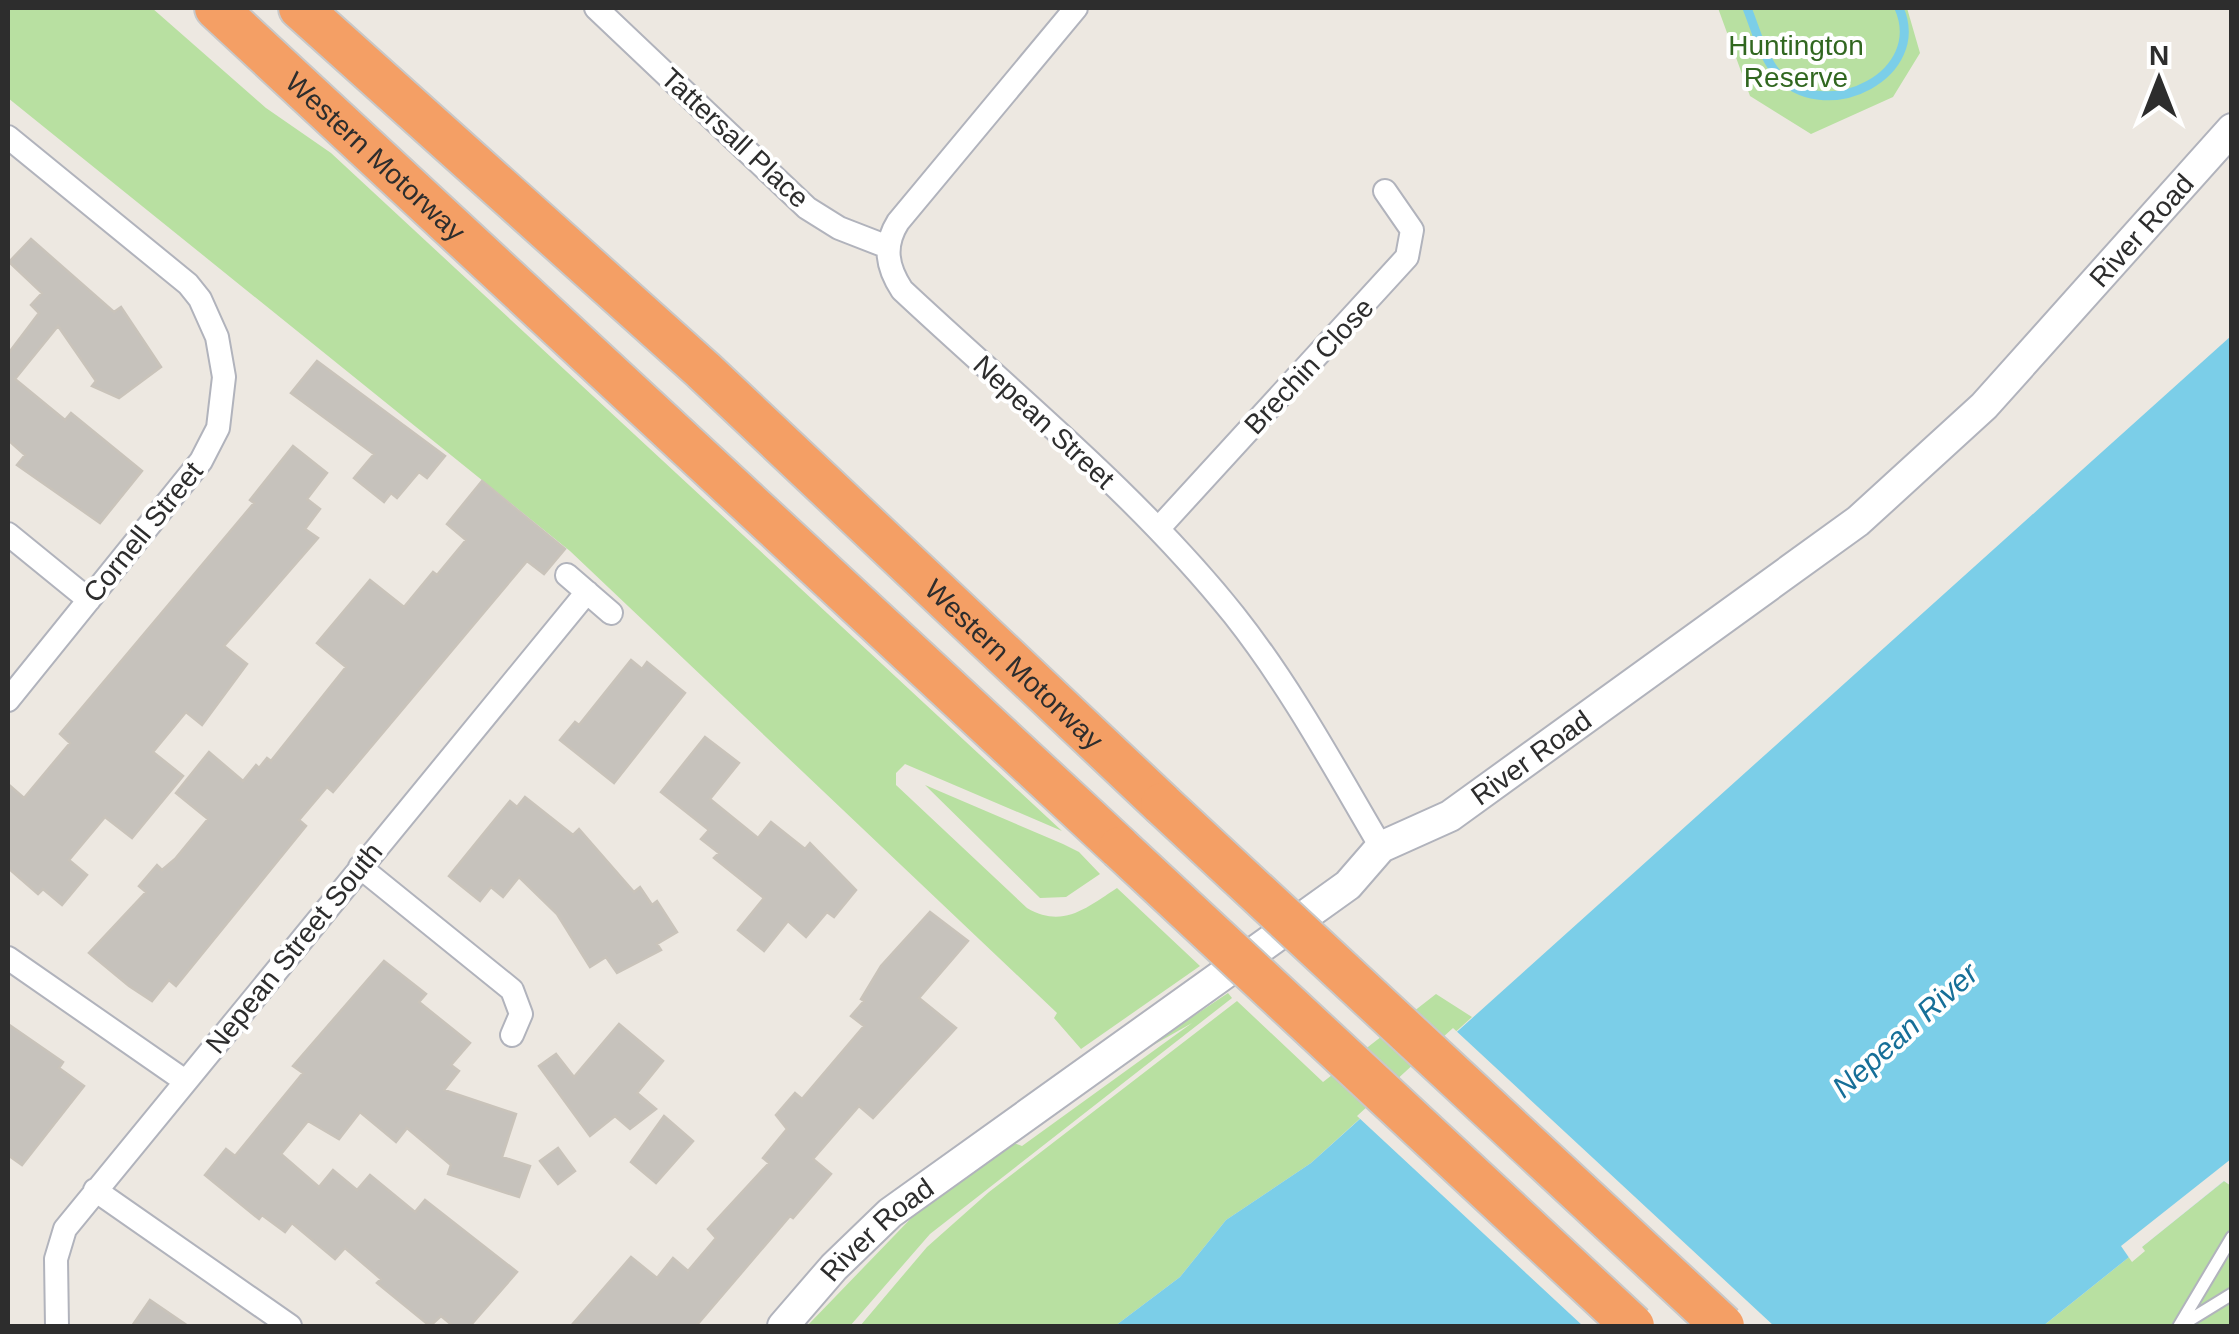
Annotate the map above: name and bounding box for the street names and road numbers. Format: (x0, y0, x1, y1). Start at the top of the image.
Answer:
street label: Tattersall Place (655, 62, 815, 214)
street label: Western Motorway (280, 66, 472, 247)
street label: River Road (2083, 168, 2200, 293)
street label: Brechin Close (1238, 292, 1380, 440)
street label: Nepean Street (967, 349, 1121, 495)
street label: Cornell Street (77, 456, 209, 608)
street label: Western Motorway (919, 573, 1109, 756)
street label: River Road (1465, 704, 1597, 811)
street label: Nepean Street South (200, 837, 388, 1059)
street label: River Road (814, 1172, 939, 1287)

